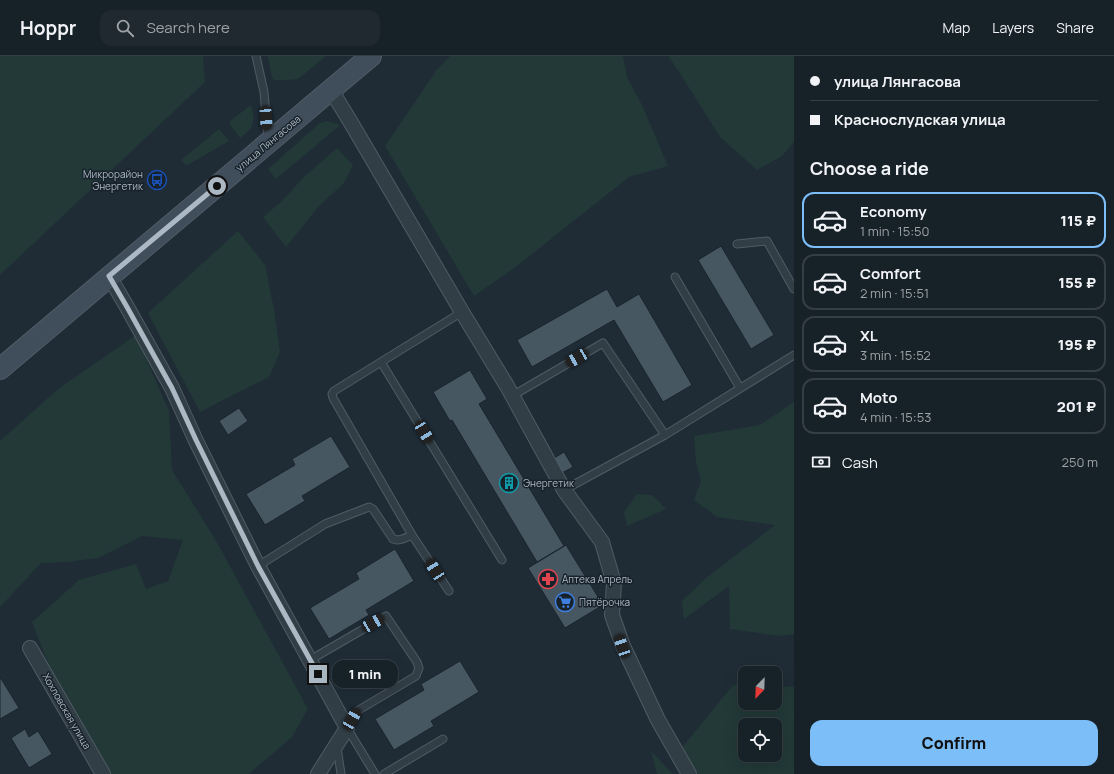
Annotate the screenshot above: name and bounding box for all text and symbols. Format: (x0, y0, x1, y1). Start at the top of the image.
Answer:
search box (100, 10, 380, 46)
text: Hoppr (20, 15, 76, 41)
icon: search (114, 17, 136, 39)
text: Search here (146, 17, 230, 38)
text: Map (942, 18, 970, 37)
text: Layers (992, 18, 1034, 37)
text: Share (1056, 18, 1094, 37)
text: улица Лянгасова (834, 71, 961, 92)
car (259, 106, 273, 130)
text: Краснослудская улица (834, 109, 1006, 130)
street label: улица Лянгасова (233, 112, 303, 174)
text: Choose a ride (810, 156, 929, 180)
place label: Микрорайон Энергетик (83, 167, 144, 193)
bus stop icon: Микрорайон Энергетик (146, 169, 168, 191)
route start (208, 177, 226, 195)
text: Economy (860, 201, 927, 222)
icon: car (812, 202, 848, 238)
text: 115 ₽ (1060, 210, 1096, 231)
text: 1 min · 15:50 (860, 222, 930, 240)
text: Comfort (860, 263, 921, 284)
icon: car (812, 264, 848, 300)
text: 155 ₽ (1058, 272, 1096, 293)
text: 2 min · 15:51 (860, 284, 929, 302)
text: XL (860, 325, 878, 346)
icon: car (812, 326, 848, 362)
text: 195 ₽ (1058, 334, 1096, 355)
text: 3 min · 15:52 (860, 346, 931, 364)
car (564, 347, 590, 369)
text: Moto (860, 387, 897, 408)
icon: car (812, 388, 848, 424)
text: 201 ₽ (1057, 396, 1096, 417)
text: 4 min · 15:53 (860, 408, 931, 426)
car (413, 419, 435, 445)
icon: cash (810, 451, 832, 473)
text: Cash (842, 452, 878, 473)
text: 250 m (1062, 453, 1098, 471)
building icon: Энергетик (498, 472, 520, 494)
place label: Энергетик (523, 476, 575, 490)
car (423, 557, 447, 583)
pharmacy icon: Аптека Апрель (537, 568, 559, 590)
place label: Аптека Апрель (562, 572, 632, 586)
supermarket icon: Пятёрочка (554, 591, 576, 613)
place label: Пятёрочка (579, 595, 630, 609)
car (360, 612, 386, 634)
car (612, 633, 632, 659)
callout: 1 min (332, 660, 398, 688)
route end (309, 665, 327, 683)
text: 1 min (349, 665, 381, 683)
north arrow (738, 666, 782, 710)
map controls (738, 666, 782, 762)
street label: Хохловская улица (40, 670, 94, 752)
car (341, 706, 363, 732)
button: locate (738, 718, 782, 762)
button: Confirm (810, 720, 1098, 766)

